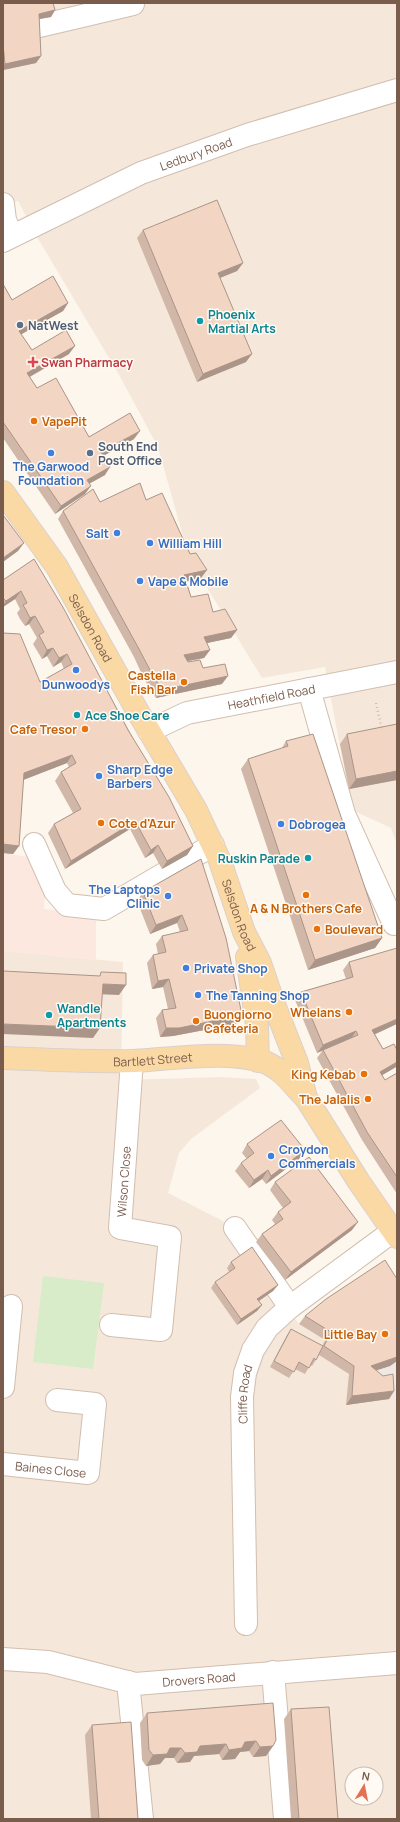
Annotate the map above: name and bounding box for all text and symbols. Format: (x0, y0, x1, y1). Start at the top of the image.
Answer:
street label: Ledbury Road (157, 133, 234, 174)
place label: Phoenix Martial Arts (208, 306, 276, 337)
marker: Phoenix Martial Arts (195, 316, 205, 326)
place label: NatWest (28, 317, 79, 334)
marker: NatWest (15, 320, 25, 330)
place label: Swan Pharmacy (41, 354, 133, 371)
marker: Swan Pharmacy (28, 357, 38, 367)
place label: VapePit (42, 413, 87, 430)
marker: VapePit (29, 416, 39, 426)
place label: South End Post Office (98, 438, 162, 469)
marker: The Garwood Foundation (46, 448, 56, 458)
marker: South End Post Office (85, 448, 95, 458)
place label: The Garwood Foundation (13, 458, 89, 489)
place label: Salt (86, 525, 109, 542)
marker: Salt (112, 528, 122, 538)
place label: William Hill (158, 535, 222, 552)
marker: William Hill (145, 538, 155, 548)
place label: Vape & Mobile (148, 573, 229, 590)
marker: Vape & Mobile (135, 576, 145, 586)
street label: Selsdon Road (65, 591, 117, 665)
marker: Dunwoodys (71, 665, 81, 675)
place label: Castella Fish Bar (128, 667, 176, 698)
place label: Dunwoodys (42, 676, 111, 693)
marker: Castella Fish Bar (179, 677, 189, 687)
street label: Heathfield Road (226, 680, 317, 713)
place label: Ace Shoe Care (85, 707, 170, 724)
marker: Ace Shoe Care (72, 710, 82, 720)
place label: Cafe Tresor (10, 721, 77, 738)
marker: Cafe Tresor (80, 724, 90, 734)
place label: Sharp Edge Barbers (107, 761, 173, 792)
marker: Sharp Edge Barbers (94, 771, 104, 781)
place label: Cote d'Azur (109, 815, 176, 832)
place label: Dobrogea (289, 816, 346, 833)
marker: Cote d'Azur (96, 818, 106, 828)
marker: Dobrogea (276, 819, 286, 829)
place label: Ruskin Parade (218, 850, 300, 867)
marker: Ruskin Parade (303, 853, 313, 863)
street label: Selsdon Road (218, 877, 261, 954)
place label: The Laptops Clinic (89, 881, 160, 912)
marker: A & N Brothers Cafe (301, 890, 311, 900)
marker: The Laptops Clinic (163, 891, 173, 901)
place label: A & N Brothers Cafe (250, 900, 362, 917)
place label: Boulevard (325, 921, 383, 938)
marker: Boulevard (312, 924, 322, 934)
place label: Private Shop (194, 960, 268, 977)
marker: Private Shop (181, 963, 191, 973)
place label: The Tanning Shop (206, 987, 310, 1004)
marker: The Tanning Shop (193, 990, 203, 1000)
place label: Wandle Apartments (57, 1000, 127, 1031)
place label: Whelans (290, 1004, 342, 1021)
place label: Buongiorno Cafeteria (204, 1006, 272, 1037)
marker: Whelans (344, 1007, 354, 1017)
marker: Wandle Apartments (44, 1010, 54, 1020)
marker: Buongiorno Cafeteria (191, 1016, 201, 1026)
street label: Bartlett Street (113, 1048, 193, 1070)
place label: King Kebab (291, 1066, 356, 1083)
marker: King Kebab (359, 1069, 369, 1079)
place label: The Jalalis (299, 1091, 360, 1108)
marker: The Jalalis (363, 1094, 373, 1104)
place label: Croydon Commercials (279, 1141, 356, 1172)
street label: Wilson Close (112, 1145, 134, 1218)
marker: Croydon Commercials (266, 1151, 276, 1161)
place label: Little Bay (324, 1326, 377, 1343)
marker: Little Bay (380, 1329, 390, 1339)
street label: Cliffe Road (233, 1362, 256, 1424)
street label: Baines Close (14, 1457, 87, 1481)
street label: Drovers Road (162, 1667, 236, 1690)
north arrow (344, 1766, 384, 1806)
text: N (361, 1768, 371, 1784)

